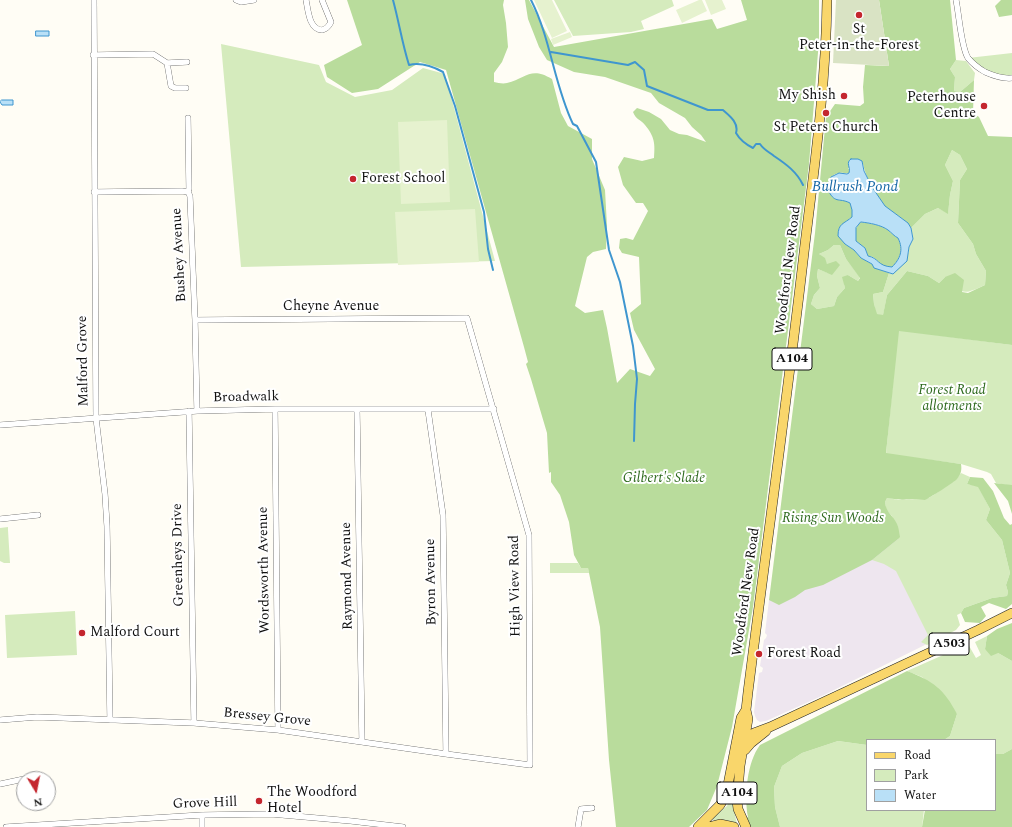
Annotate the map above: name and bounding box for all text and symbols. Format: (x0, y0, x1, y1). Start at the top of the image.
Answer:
marker: St Peter-in-the-Forest (854, 10, 864, 20)
place label: St Peter-in-the-Forest (799, 22, 919, 54)
place label: My Shish (778, 88, 836, 104)
place label: Peterhouse Centre (907, 90, 976, 122)
marker: My Shish (839, 91, 849, 101)
marker: Peterhouse Centre (979, 101, 989, 111)
marker: St Peters Church (821, 108, 831, 118)
place label: St Peters Church (774, 120, 878, 136)
place label: Forest School (361, 171, 445, 187)
marker: Forest School (348, 174, 358, 184)
water label: Bullrush Pond (812, 179, 898, 197)
street label: Woodford New Road (773, 205, 805, 335)
street label: Bushey Avenue (169, 207, 191, 303)
street label: Cheyne Avenue (283, 299, 379, 315)
street label: Malford Grove (75, 315, 93, 407)
road number: A104 (772, 348, 812, 370)
park label: Forest Road allotments (918, 383, 986, 416)
street label: Broadwalk (213, 389, 279, 407)
park label: Gilbert's Slade (623, 471, 705, 487)
street label: Greenheys Drive (170, 503, 188, 607)
street label: Wordsworth Avenue (255, 506, 275, 634)
park label: Rising Sun Woods (782, 511, 884, 527)
street label: Raymond Avenue (339, 522, 357, 630)
street label: Woodford New Road (730, 527, 764, 657)
street label: High View Road (507, 535, 525, 637)
street label: Byron Avenue (423, 538, 441, 626)
place label: Malford Court (90, 625, 180, 641)
marker: Malford Court (77, 628, 87, 638)
road number: A503 (929, 633, 969, 655)
place label: Forest Road (767, 646, 841, 662)
marker: Forest Road (754, 649, 764, 659)
street label: Bressey Grove (222, 705, 312, 731)
legend (866, 739, 996, 811)
text: Road (904, 746, 931, 765)
text: Park (904, 766, 929, 785)
north arrow (16, 771, 56, 811)
road number: A104 (717, 782, 757, 804)
place label: The Woodford Hotel (267, 785, 357, 818)
text: Water (904, 786, 936, 805)
text: N (32, 793, 44, 811)
street label: Grove Hill (172, 794, 238, 814)
marker: The Woodford Hotel (254, 796, 264, 806)

